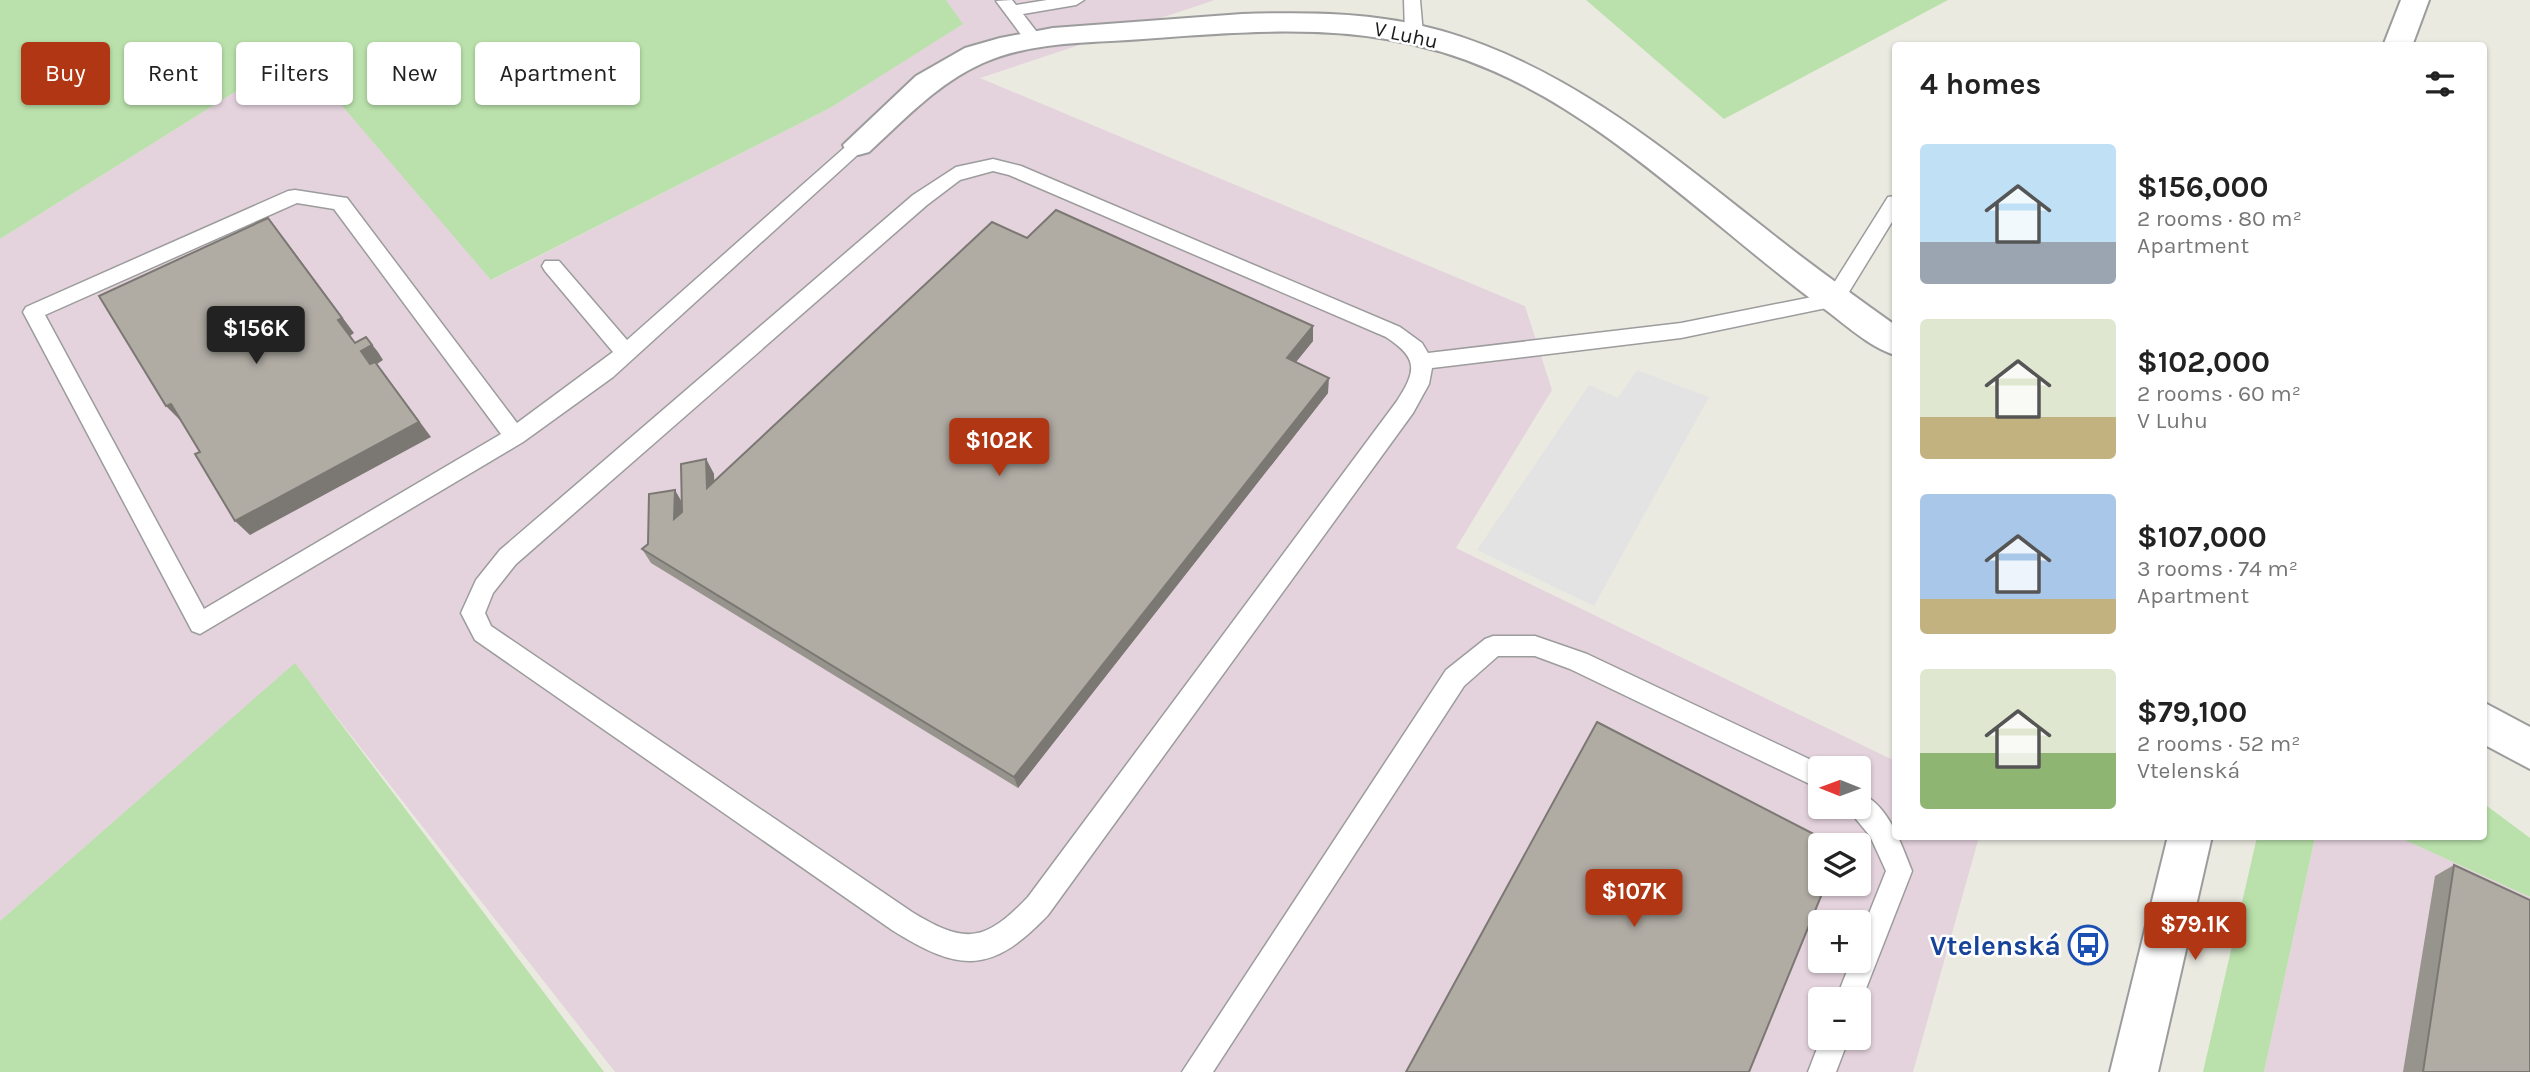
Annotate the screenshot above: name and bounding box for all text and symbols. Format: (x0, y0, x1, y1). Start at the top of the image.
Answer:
street label: V Luhu (1372, 17, 1440, 53)
chip: Buy (21, 42, 110, 105)
chip: Rent (124, 42, 222, 105)
chip: Filters (236, 42, 353, 105)
chip: New (367, 42, 461, 105)
chip: Apartment (475, 42, 640, 105)
icon: filters (2421, 65, 2459, 103)
text: 4 homes (1920, 66, 2041, 102)
text: $156,000 (2137, 169, 2269, 205)
icon: home (1976, 172, 2060, 256)
text: 2 rooms · 80 m² (2137, 205, 2302, 232)
text: Apartment (2137, 232, 2249, 259)
pin: $156K (207, 306, 305, 366)
text: $156K (223, 315, 289, 342)
text: $102,000 (2137, 344, 2270, 380)
icon: home (1976, 347, 2060, 431)
text: 2 rooms · 60 m² (2137, 380, 2301, 407)
text: V Luhu (2137, 407, 2208, 434)
pin: $102K (950, 419, 1048, 478)
text: $102K (965, 427, 1033, 454)
text: $107,000 (2137, 519, 2267, 555)
icon: home (1976, 522, 2060, 606)
text: 3 rooms · 74 m² (2137, 555, 2298, 582)
text: Apartment (2137, 582, 2249, 609)
text: $79,100 (2137, 694, 2247, 730)
icon: home (1976, 697, 2060, 781)
text: 2 rooms · 52 m² (2137, 730, 2300, 757)
north arrow (1808, 756, 1871, 819)
map controls (1808, 756, 1871, 1050)
text: Vtelenská (2137, 757, 2240, 784)
button: layers (1808, 833, 1871, 896)
pin: $107K (1585, 870, 1683, 929)
text: $107K (1601, 878, 1667, 905)
pin: $79.1K (2138, 902, 2252, 962)
button: + (1808, 910, 1871, 973)
text: $79.1K (2160, 911, 2230, 938)
bus stop icon: Vtelenská (2067, 924, 2109, 966)
place label: Vtelenská (1930, 929, 2061, 962)
button: − (1808, 987, 1871, 1050)

